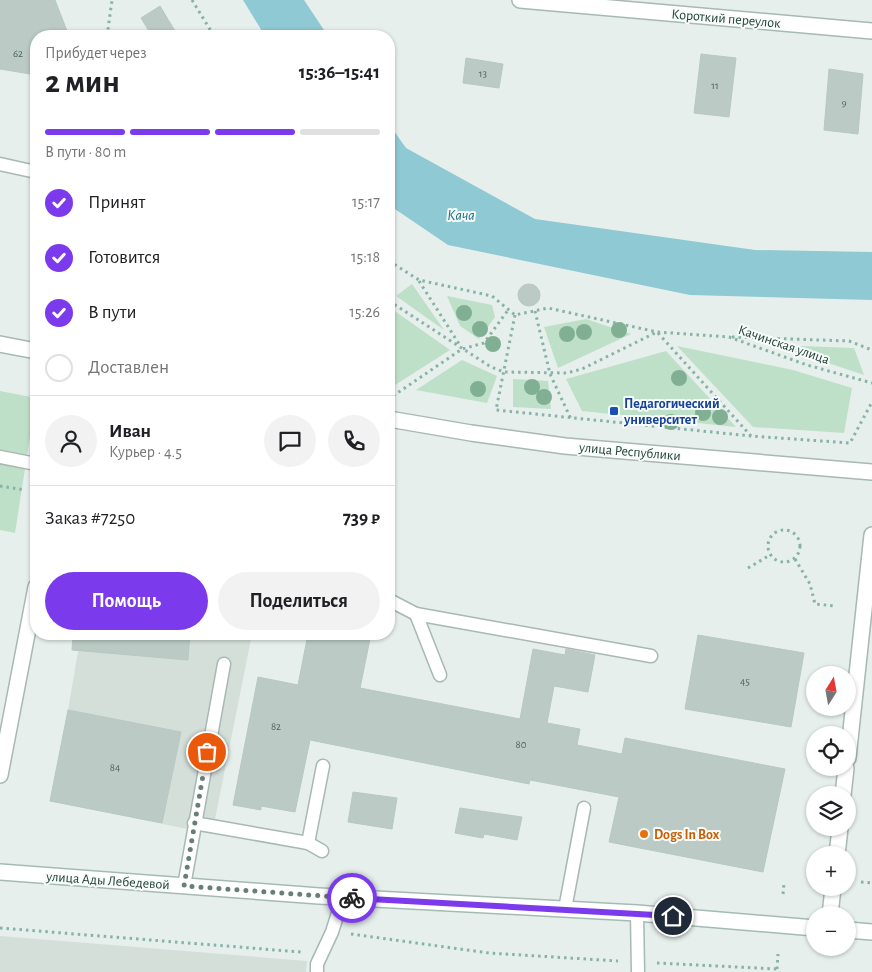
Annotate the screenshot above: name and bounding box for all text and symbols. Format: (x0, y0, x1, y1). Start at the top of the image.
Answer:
street label: Короткий переулок (671, 7, 782, 31)
text: Прибудет через (45, 45, 147, 61)
house number: 62 (13, 48, 23, 59)
text: 15:36–15:41 (299, 63, 380, 82)
text: 2 мин (45, 66, 120, 98)
house number: 13 (479, 68, 488, 79)
house number: 11 (711, 80, 719, 91)
house number: 9 (841, 97, 847, 108)
text: В пути · 80 m (45, 144, 126, 160)
icon: check (45, 189, 73, 217)
text: Принят (88, 193, 145, 212)
text: 15:17 (352, 194, 380, 210)
water label: Кача (447, 208, 475, 223)
icon: check (45, 244, 73, 272)
text: Готовится (88, 248, 161, 267)
text: 15:18 (351, 249, 380, 265)
icon: check (45, 299, 73, 327)
text: В пути (88, 303, 137, 322)
text: 15:26 (349, 304, 380, 320)
street label: Качинская улица (736, 323, 832, 367)
text: Доставлен (88, 358, 169, 377)
place label: Педагогический университет (623, 397, 720, 427)
marker: Педагогический университет (608, 405, 620, 417)
button: person (45, 415, 97, 467)
button: chat (264, 415, 316, 467)
button: phone (328, 415, 380, 467)
text: Иван (109, 422, 151, 441)
street label: улица Республики (578, 440, 681, 463)
text: Курьер · 4.5 (109, 444, 182, 460)
text: Заказ #7250 (45, 509, 135, 528)
text: 739 ₽ (343, 509, 380, 528)
button: Помощь (45, 572, 208, 630)
button: Поделиться (218, 572, 380, 630)
north arrow (806, 666, 856, 716)
map controls (806, 666, 856, 956)
house number: 45 (740, 676, 750, 687)
house number: 82 (271, 721, 281, 732)
button: locate (806, 726, 856, 776)
pin (186, 731, 228, 773)
icon: bag (193, 738, 221, 766)
house number: 80 (515, 739, 527, 750)
house number: 84 (110, 762, 120, 773)
button: layers (806, 786, 856, 836)
marker: Dogs In Box (638, 828, 650, 840)
place label: Dogs In Box (654, 828, 720, 842)
button: + (806, 846, 856, 896)
street label: улица Ады Лебедевой (45, 870, 170, 892)
courier (327, 873, 377, 923)
icon: bike (338, 884, 366, 912)
pin (652, 895, 694, 937)
icon: home (659, 902, 687, 930)
button: − (806, 906, 856, 956)

